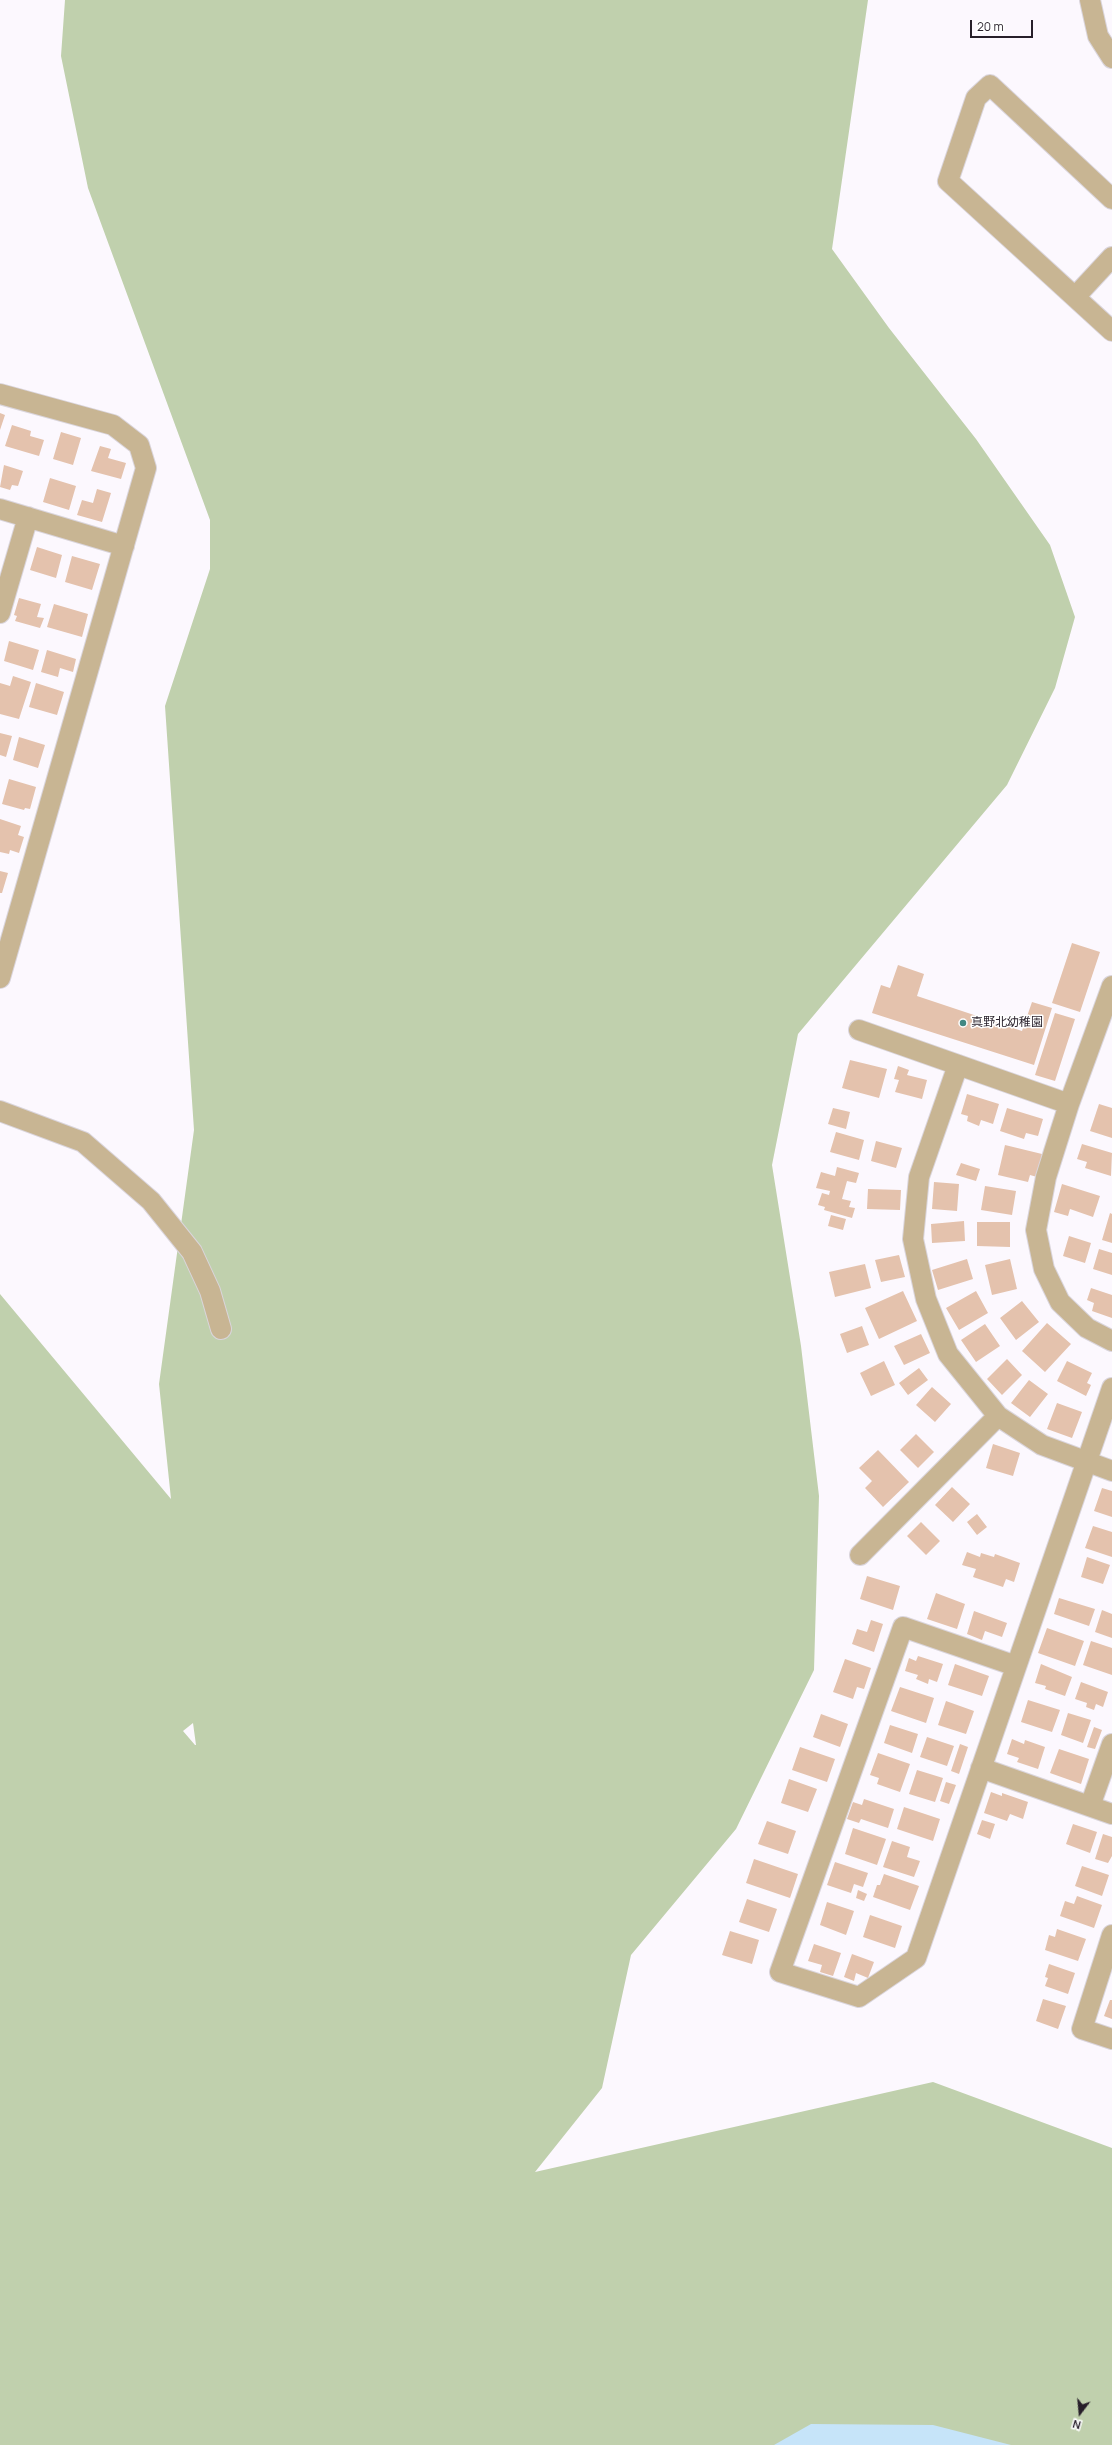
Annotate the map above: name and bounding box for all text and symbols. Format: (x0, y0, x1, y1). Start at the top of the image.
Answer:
scale bar (972, 12, 1035, 38)
text: 20 m (977, 18, 1004, 35)
place label: 真野北幼稚園 (971, 1016, 1043, 1030)
marker: 真野北幼稚園 (958, 1018, 968, 1028)
north arrow (1060, 2393, 1100, 2433)
text: N (1071, 2417, 1082, 2433)

